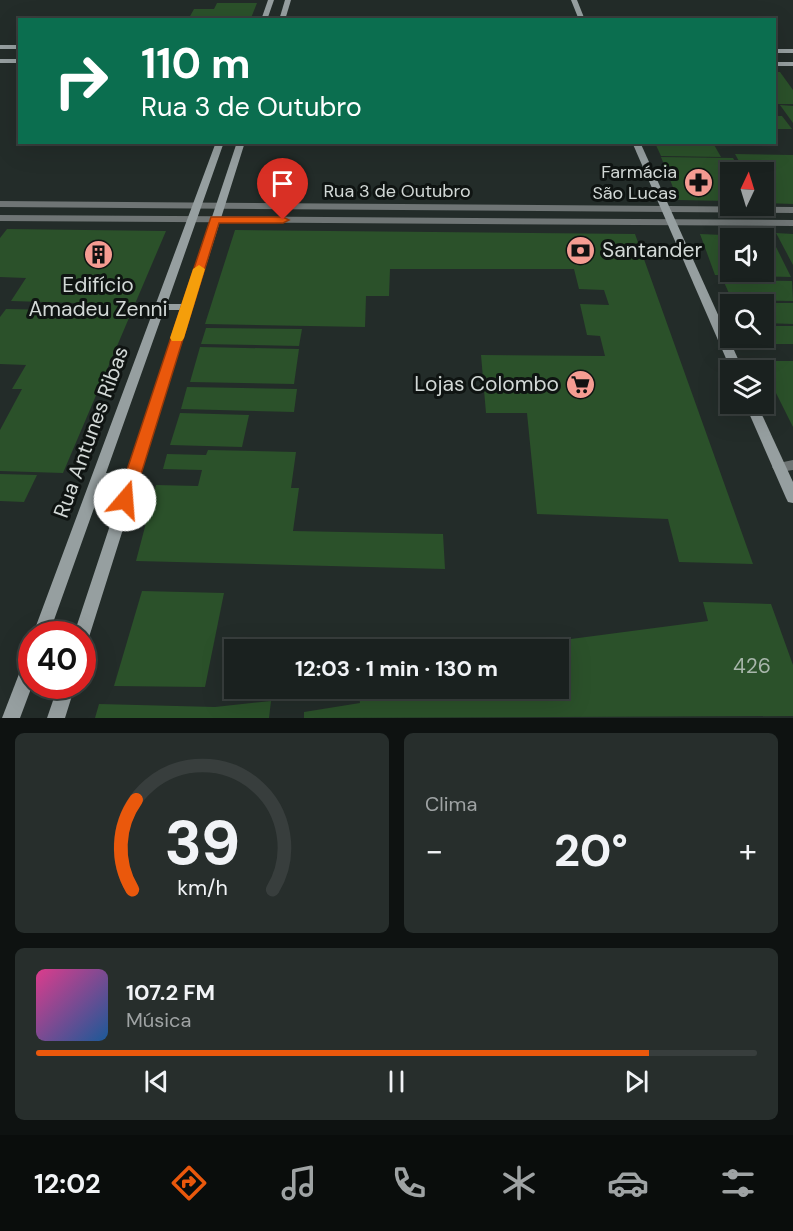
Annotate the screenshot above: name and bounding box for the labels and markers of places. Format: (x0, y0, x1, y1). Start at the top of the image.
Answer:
pin (257, 158, 308, 220)
place label: Farmácia São Lucas (592, 160, 677, 205)
pharmacy icon: Farmácia São Lucas (682, 166, 714, 198)
bank icon: Santander (565, 234, 597, 266)
place label: Santander (602, 236, 702, 264)
building icon: Edifício Amadeu Zenni (82, 238, 114, 270)
place label: Edifício Amadeu Zenni (28, 271, 168, 323)
supermarket icon: Lojas Colombo (564, 368, 596, 400)
place label: Lojas Colombo (414, 370, 559, 398)

